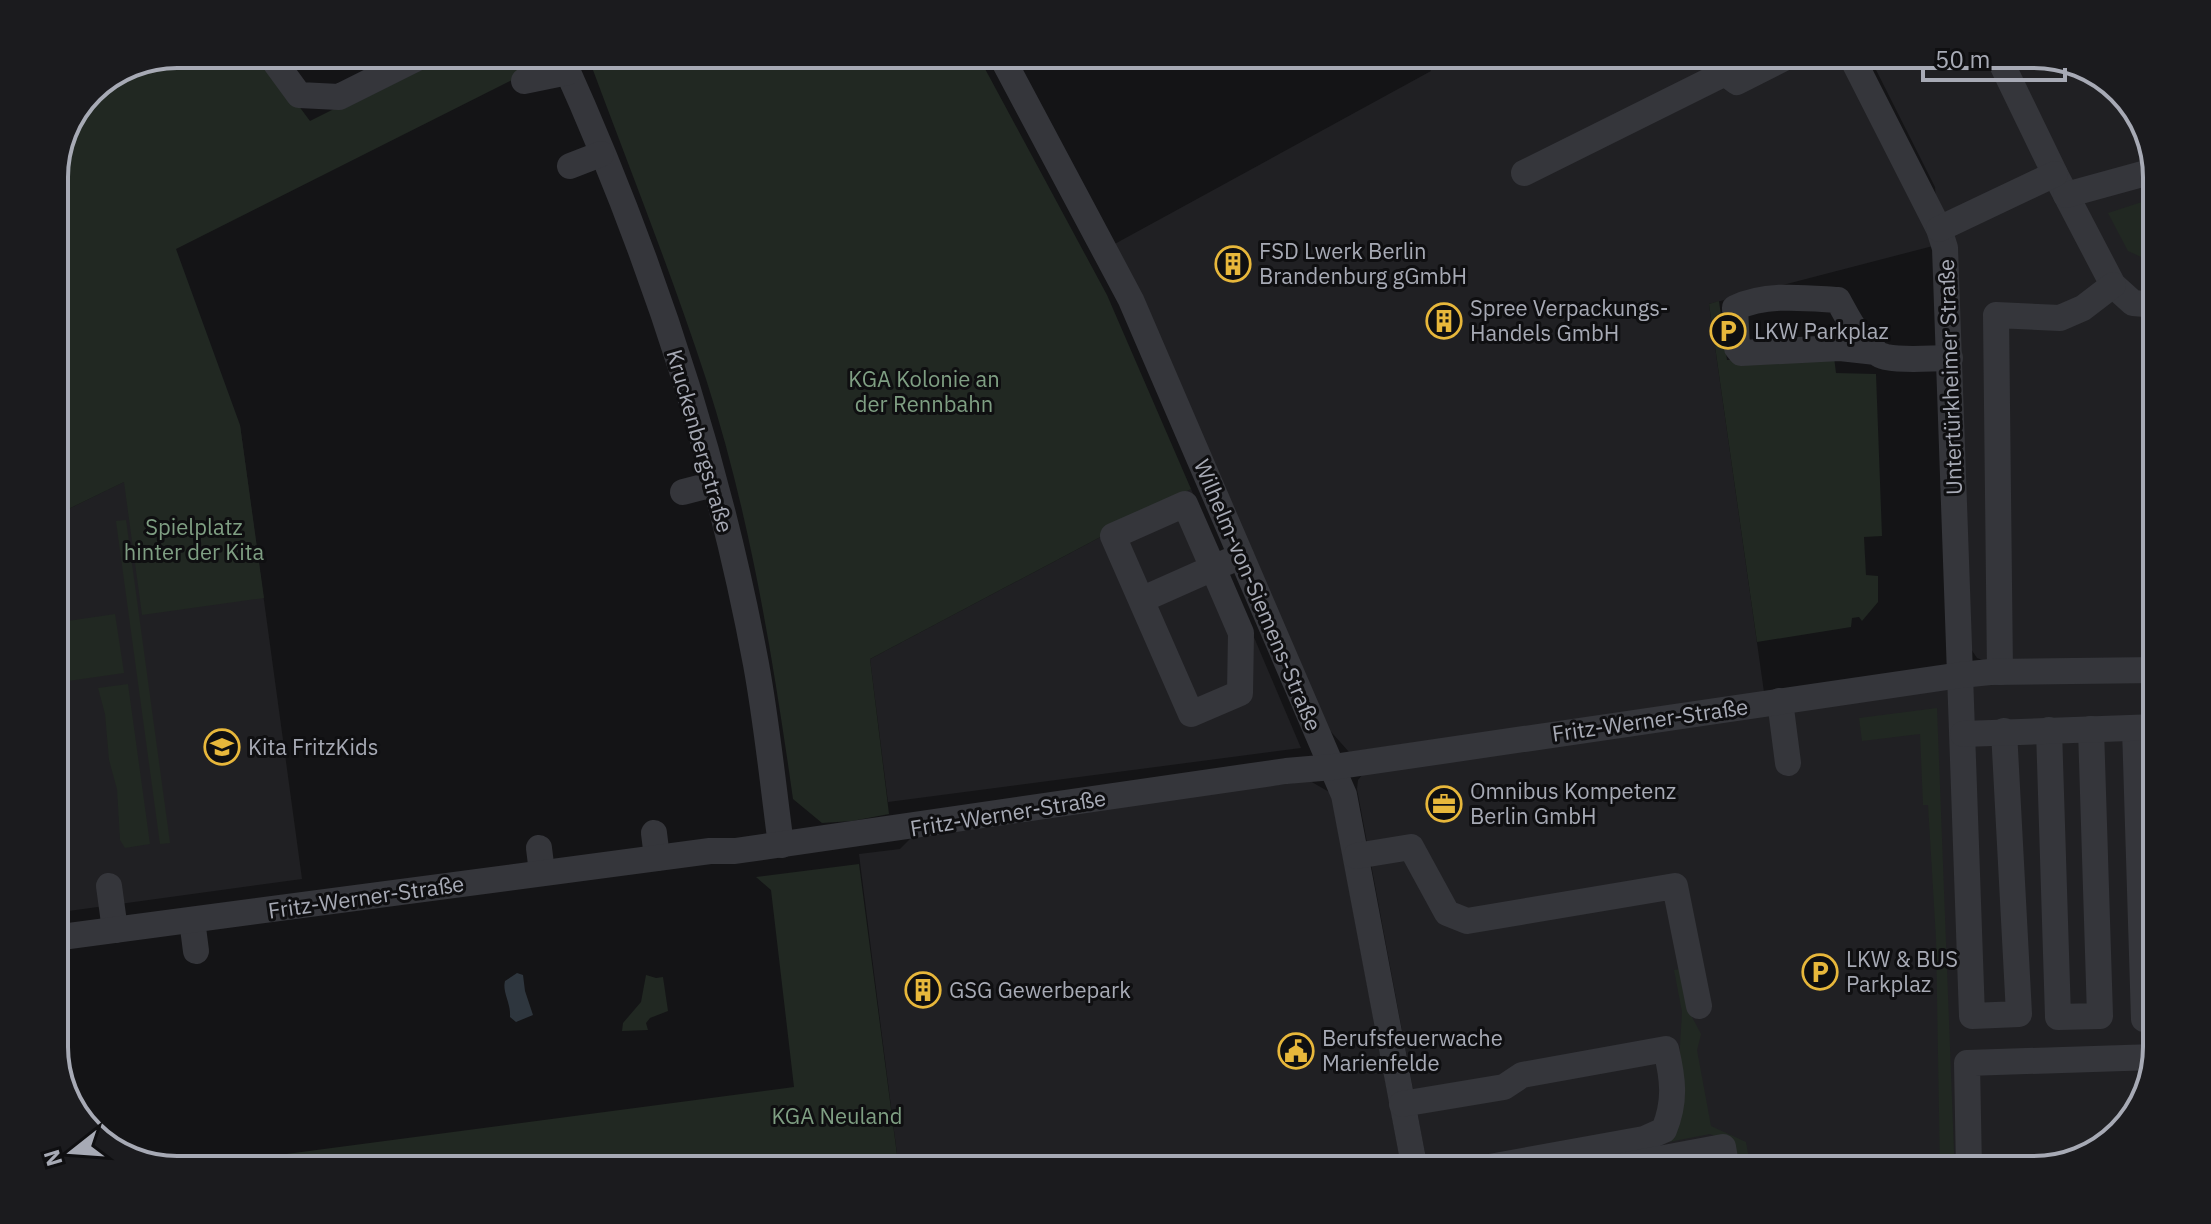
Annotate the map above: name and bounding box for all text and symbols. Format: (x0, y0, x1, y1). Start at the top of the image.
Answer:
scale bar (1923, 32, 2065, 82)
text: 50 m (1935, 43, 1990, 75)
place label: FSD Lwerk Berlin Brandenburg gGmbH (1259, 236, 1467, 290)
building icon: FSD Lwerk Berlin Brandenburg gGmbH (1214, 245, 1252, 283)
street label: Untertürkheimer Straße (1931, 258, 1968, 496)
place label: Spree Verpackungs- Handels GmbH (1470, 293, 1669, 347)
building icon: Spree Verpackungs- Handels GmbH (1425, 302, 1463, 340)
parking icon: LKW Parkplaz (1709, 312, 1747, 350)
place label: LKW Parkplaz (1754, 316, 1889, 345)
street label: Kruckenbergstraße (660, 346, 741, 536)
park label: KGA Kolonie an der Rennbahn (848, 364, 1000, 418)
street label: Wilhelm-von-Siemens-Straße (1188, 454, 1329, 735)
park label: Spielplatz hinter der Kita (124, 512, 264, 566)
street label: Fritz-Werner-Straße (1550, 691, 1750, 748)
school or university icon: Kita FritzKids (203, 728, 241, 766)
place label: Kita FritzKids (248, 732, 378, 761)
place label: Omnibus Kompetenz Berlin GmbH (1470, 776, 1676, 830)
street label: Fritz-Werner-Straße (908, 783, 1108, 842)
office icon: Omnibus Kompetenz Berlin GmbH (1425, 785, 1463, 823)
street label: Fritz-Werner-Straße (266, 868, 466, 925)
place label: LKW & BUS Parkplaz (1846, 944, 1958, 998)
parking icon: LKW & BUS Parkplaz (1801, 953, 1839, 991)
building icon: GSG Gewerbepark (904, 971, 942, 1009)
place label: GSG Gewerbepark (949, 975, 1131, 1004)
place label: Berufsfeuerwache Marienfelde (1322, 1023, 1503, 1077)
public building icon: Berufsfeuerwache Marienfelde (1277, 1032, 1315, 1070)
park label: KGA Neuland (771, 1101, 903, 1130)
north arrow (32, 1112, 112, 1192)
text: N (36, 1146, 69, 1170)

